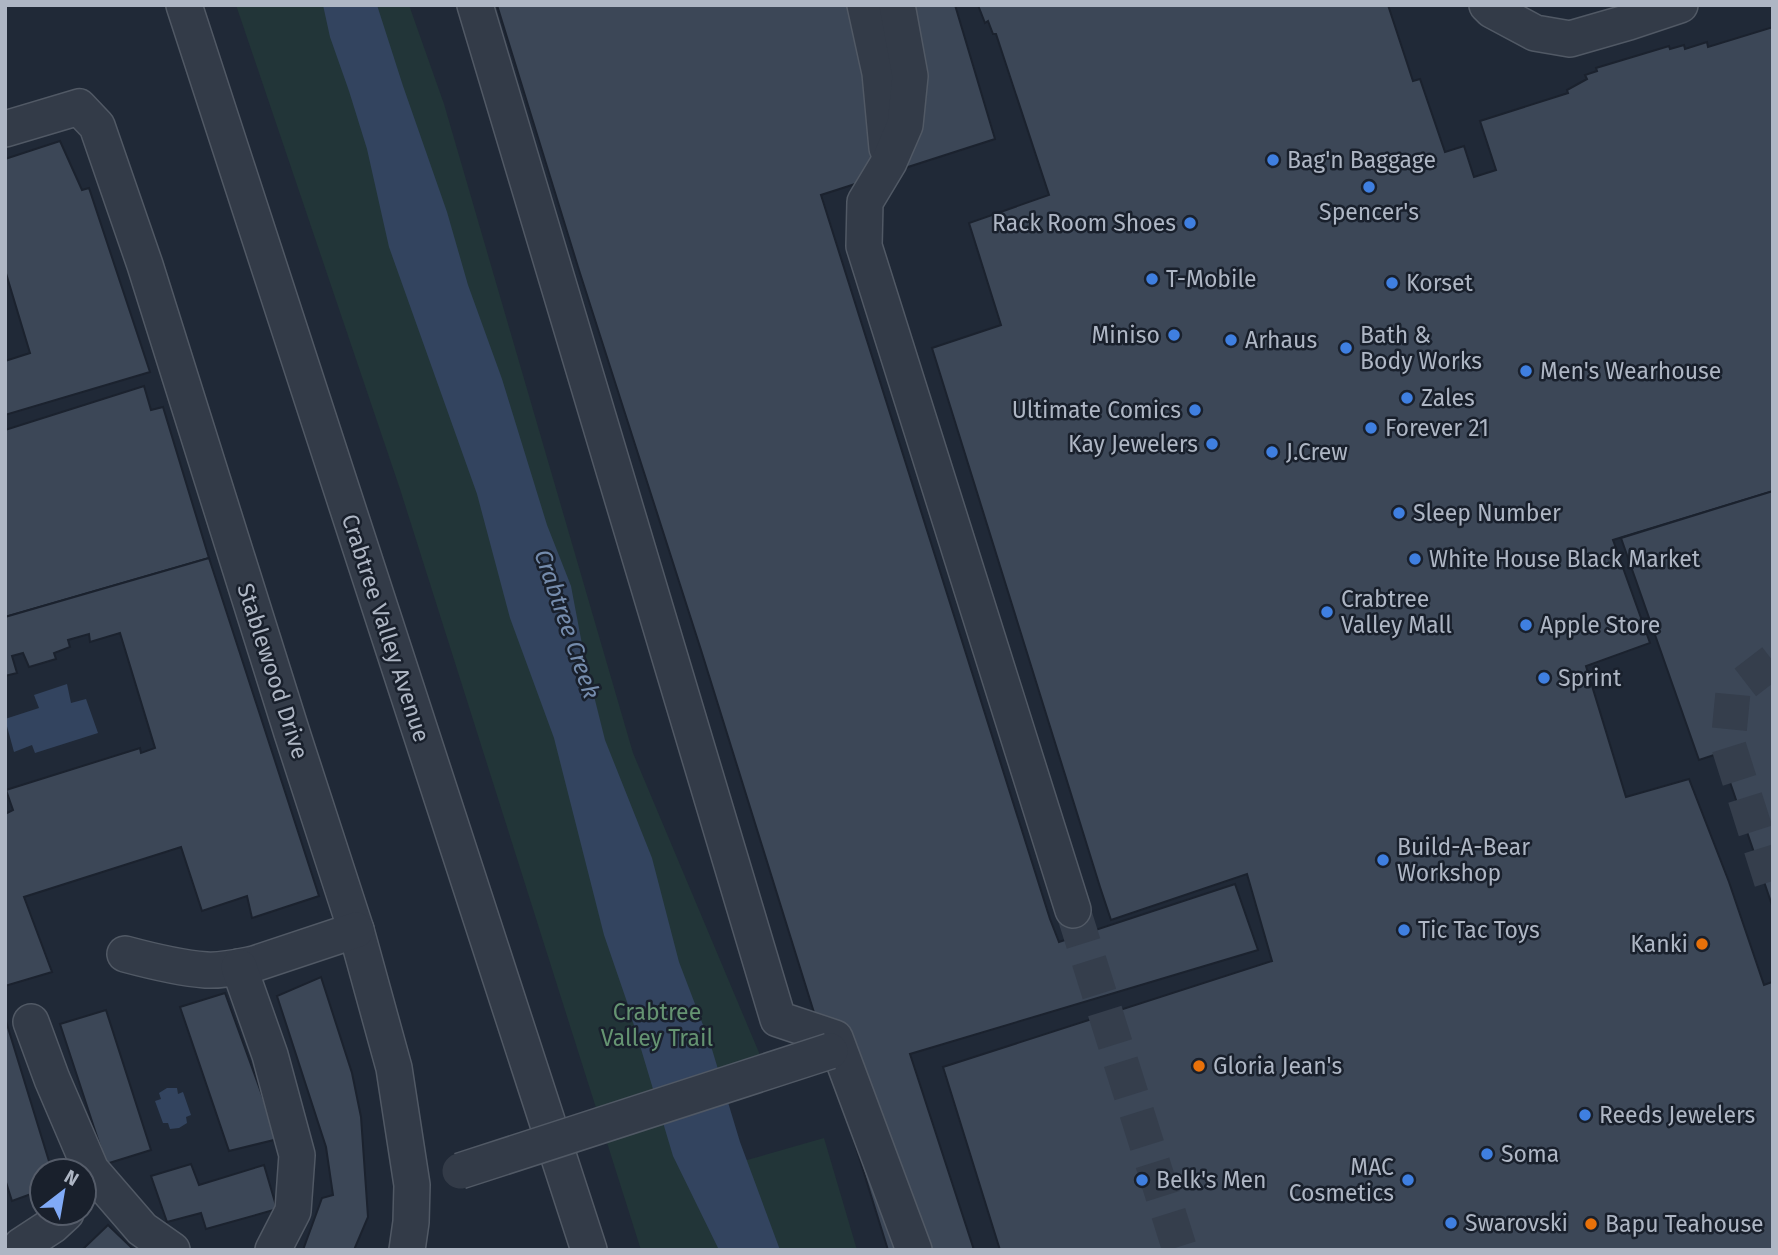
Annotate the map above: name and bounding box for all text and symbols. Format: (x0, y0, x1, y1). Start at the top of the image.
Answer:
place label: Bag'n Baggage (1287, 146, 1436, 174)
marker: Bag'n Baggage (1265, 152, 1281, 168)
marker: Spencer's (1361, 179, 1377, 195)
place label: Spencer's (1319, 198, 1419, 226)
place label: Rack Room Shoes (992, 209, 1176, 237)
marker: Rack Room Shoes (1182, 215, 1198, 231)
place label: T-Mobile (1166, 265, 1257, 293)
place label: Korset (1406, 269, 1473, 297)
marker: T-Mobile (1144, 271, 1160, 287)
marker: Korset (1384, 275, 1400, 291)
place label: Miniso (1091, 321, 1160, 349)
place label: Bath & Body Works (1360, 321, 1482, 375)
place label: Arhaus (1245, 326, 1317, 354)
marker: Miniso (1166, 327, 1182, 343)
marker: Arhaus (1223, 332, 1239, 348)
marker: Bath & Body Works (1338, 340, 1354, 356)
place label: Men's Wearhouse (1540, 357, 1721, 385)
marker: Men's Wearhouse (1518, 363, 1534, 379)
place label: Zales (1421, 384, 1475, 412)
marker: Zales (1399, 390, 1415, 406)
place label: Ultimate Comics (1012, 396, 1181, 424)
marker: Ultimate Comics (1187, 402, 1203, 418)
place label: Forever 21 (1385, 414, 1489, 442)
marker: Forever 21 (1363, 420, 1379, 436)
place label: Kay Jewelers (1068, 430, 1198, 458)
marker: Kay Jewelers (1204, 436, 1220, 452)
place label: J.Crew (1286, 438, 1348, 466)
marker: J.Crew (1264, 444, 1280, 460)
place label: Sleep Number (1413, 499, 1561, 527)
marker: Sleep Number (1391, 505, 1407, 521)
street label: Crabtree Valley Avenue (336, 510, 436, 746)
place label: White House Black Market (1429, 545, 1701, 573)
water label: Crabtree Creek (528, 546, 606, 702)
marker: White House Black Market (1407, 551, 1423, 567)
street label: Stablewood Drive (231, 580, 315, 762)
place label: Crabtree Valley Mall (1341, 585, 1452, 639)
marker: Crabtree Valley Mall (1319, 604, 1335, 620)
place label: Apple Store (1540, 611, 1660, 639)
marker: Apple Store (1518, 617, 1534, 633)
place label: Sprint (1558, 664, 1622, 692)
marker: Sprint (1536, 670, 1552, 686)
place label: Build-A-Bear Workshop (1397, 833, 1530, 887)
marker: Build-A-Bear Workshop (1375, 852, 1391, 868)
place label: Tic Tac Toys (1418, 916, 1540, 944)
marker: Tic Tac Toys (1396, 922, 1412, 938)
place label: Kanki (1630, 930, 1688, 958)
marker: Kanki (1694, 936, 1710, 952)
park label: Crabtree Valley Trail (601, 998, 713, 1052)
place label: Gloria Jean's (1213, 1052, 1342, 1080)
marker: Gloria Jean's (1191, 1058, 1207, 1074)
place label: Reeds Jewelers (1599, 1101, 1755, 1129)
marker: Reeds Jewelers (1577, 1107, 1593, 1123)
place label: Soma (1501, 1140, 1559, 1168)
marker: Soma (1479, 1146, 1495, 1162)
place label: MAC Cosmetics (1289, 1153, 1394, 1207)
north arrow (28, 1157, 98, 1227)
text: N (60, 1165, 83, 1191)
place label: Belk's Men (1156, 1166, 1267, 1194)
marker: Belk's Men (1134, 1172, 1150, 1188)
marker: MAC Cosmetics (1400, 1172, 1416, 1188)
place label: Swarovski (1465, 1209, 1568, 1237)
place label: Bapu Teahouse (1605, 1210, 1764, 1238)
marker: Swarovski (1443, 1215, 1459, 1231)
marker: Bapu Teahouse (1583, 1216, 1599, 1232)

